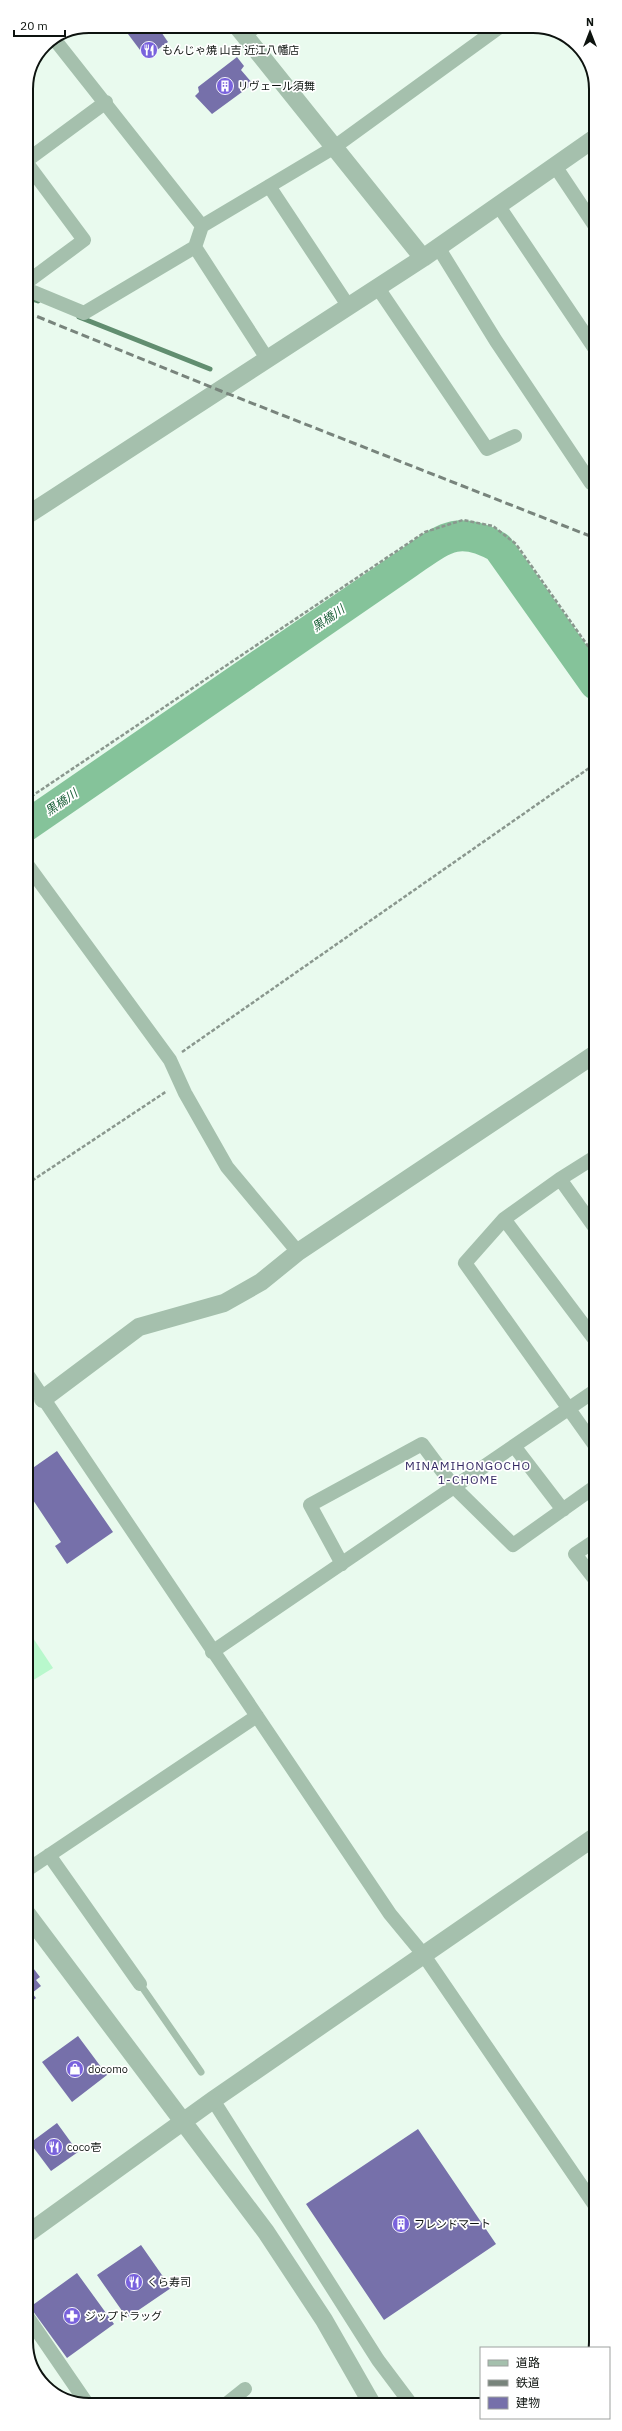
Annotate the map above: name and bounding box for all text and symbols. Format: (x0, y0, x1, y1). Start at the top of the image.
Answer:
scale bar (14, 12, 65, 38)
north arrow (570, 12, 610, 52)
text: N (586, 15, 594, 29)
text: 20 m (20, 18, 48, 33)
restaurant icon: もんじゃ焼 山吉 近江八幡店 (139, 40, 159, 60)
place label: もんじゃ焼 山吉 近江八幡店 (162, 43, 299, 57)
building icon: リヴェール須舞 (215, 76, 235, 96)
place label: リヴェール須舞 (238, 79, 315, 93)
water label: 黒橋川 (309, 600, 349, 634)
water label: 黒橋川 (42, 784, 82, 818)
district label: MINAMIHONGOCHO 1-CHOME (405, 1458, 531, 1487)
shop icon: docomo (65, 2059, 85, 2079)
place label: docomo (88, 2062, 128, 2076)
restaurant icon: coco壱 (44, 2137, 64, 2157)
place label: coco壱 (67, 2140, 101, 2154)
building icon: フレンドマート (391, 2214, 411, 2234)
place label: フレンドマート (414, 2217, 491, 2231)
restaurant icon: くら寿司 (124, 2272, 144, 2292)
place label: くら寿司 (147, 2275, 191, 2289)
pharmacy icon: ジップドラッグ (62, 2306, 82, 2326)
place label: ジップドラッグ (85, 2309, 162, 2323)
legend (480, 2347, 610, 2419)
text: 道路 (516, 2355, 540, 2370)
text: 鉄道 (516, 2375, 540, 2390)
text: 建物 (516, 2395, 540, 2410)

